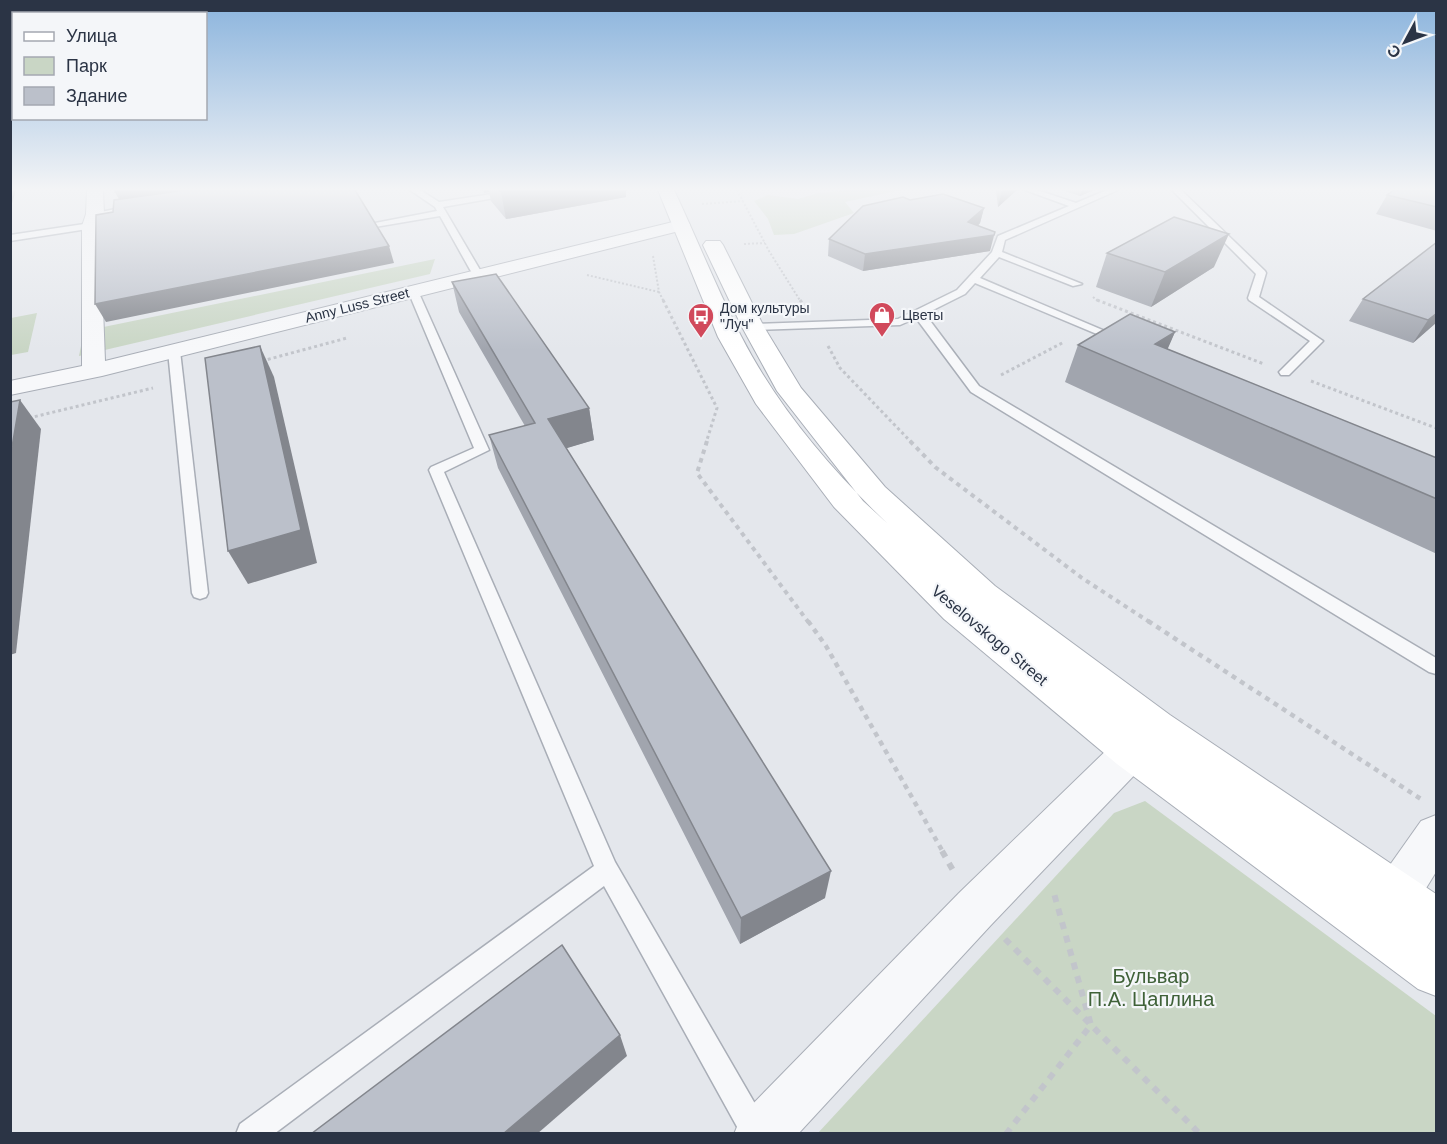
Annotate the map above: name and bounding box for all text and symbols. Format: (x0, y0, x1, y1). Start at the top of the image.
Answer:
legend (12, 12, 207, 120)
north arrow (1375, 12, 1435, 72)
text: Улица (66, 26, 118, 46)
text: С (1384, 41, 1404, 61)
text: Парк (66, 56, 107, 76)
text: Здание (66, 86, 127, 106)
street label: Anny Luss Street (303, 284, 411, 326)
place label: Дом культуры "Луч" (720, 300, 810, 332)
shop icon: Цветы (867, 300, 897, 338)
bus stop icon: Дом культуры "Луч" (686, 301, 716, 339)
place label: Цветы (902, 307, 943, 323)
street label: Veselovskogo Street (928, 582, 1051, 689)
park label: Бульвар П.А. Цаплина (1088, 965, 1215, 1010)

